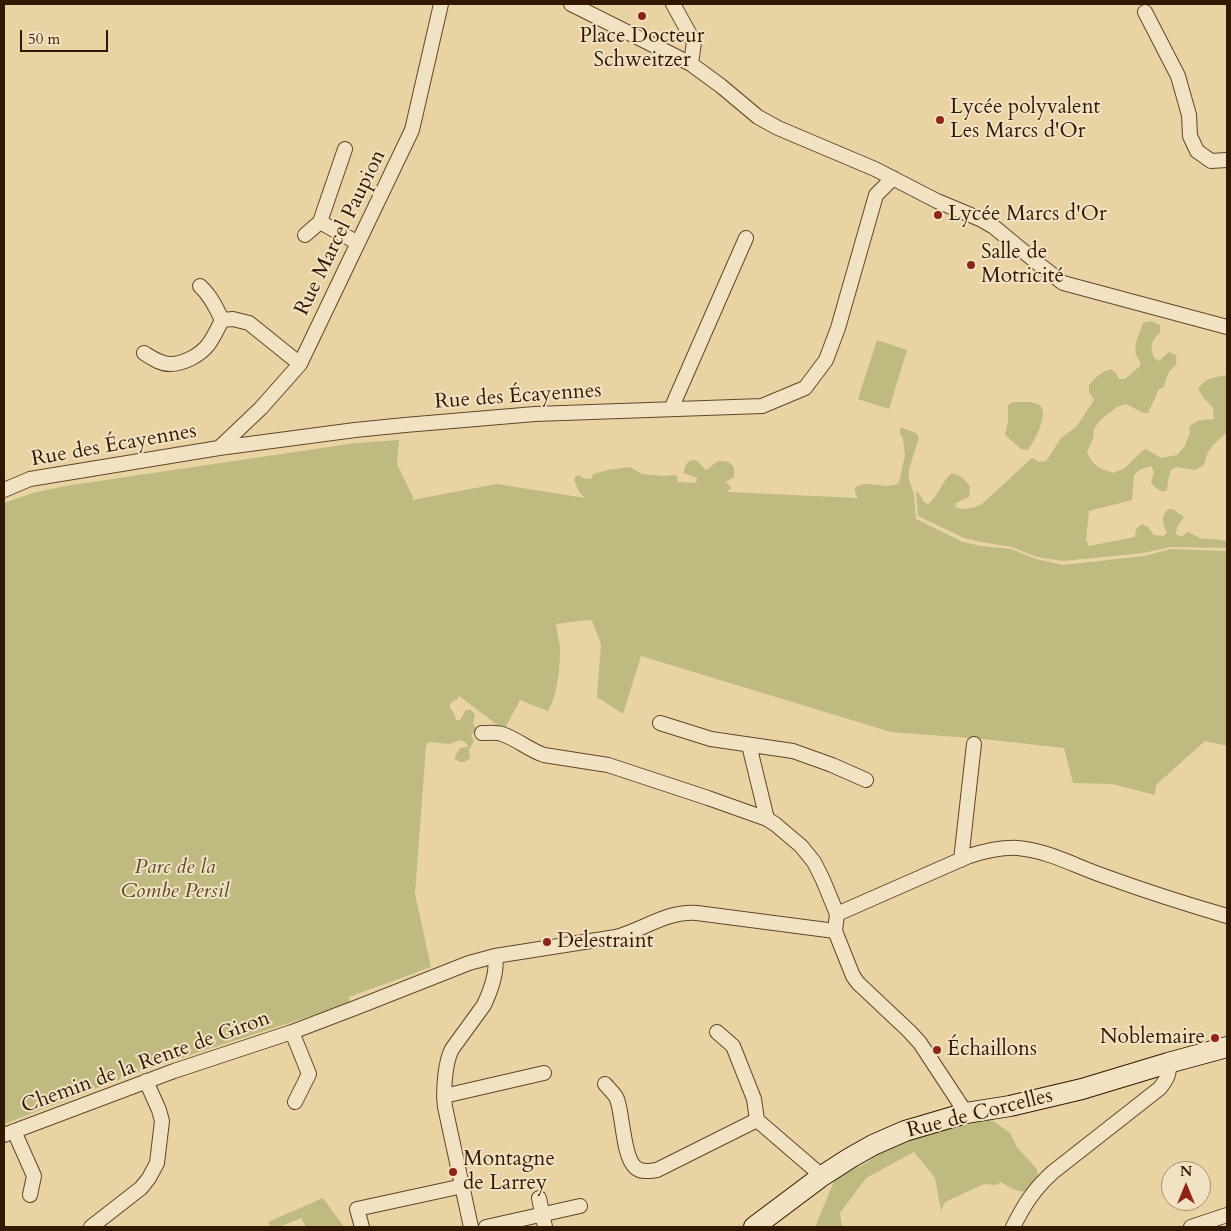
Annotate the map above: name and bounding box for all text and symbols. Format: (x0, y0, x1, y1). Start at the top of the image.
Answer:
marker: Place Docteur Schweitzer (636, 10, 648, 22)
scale bar (22, 20, 110, 52)
place label: Place Docteur Schweitzer (580, 24, 704, 74)
text: 50 m (28, 29, 60, 49)
place label: Lycée polyvalent Les Marcs d'Or (950, 95, 1100, 145)
marker: Lycée polyvalent Les Marcs d'Or (934, 114, 946, 126)
street label: Rue Marcel Paupion (290, 146, 392, 320)
place label: Lycée Marcs d'Or (948, 202, 1107, 228)
marker: Lycée Marcs d'Or (932, 209, 944, 221)
place label: Salle de Motricité (981, 240, 1064, 290)
marker: Salle de Motricité (965, 259, 977, 271)
street label: Rue des Écayennes (434, 379, 602, 415)
street label: Rue des Écayennes (29, 419, 199, 473)
park label: Parc de la Combe Persil (121, 855, 229, 905)
place label: Delestraint (557, 929, 653, 955)
marker: Delestraint (541, 936, 553, 948)
street label: Chemin de la Rente de Giron (18, 1006, 274, 1120)
place label: Noblemaire (1100, 1025, 1205, 1051)
marker: Noblemaire (1209, 1032, 1221, 1044)
place label: Échaillons (947, 1037, 1037, 1063)
marker: Échaillons (931, 1044, 943, 1056)
street label: Rue de Corcelles (905, 1084, 1055, 1144)
place label: Montagne de Larrey (463, 1147, 555, 1197)
north arrow (1161, 1161, 1211, 1211)
text: N (1180, 1162, 1192, 1181)
marker: Montagne de Larrey (447, 1166, 459, 1178)

